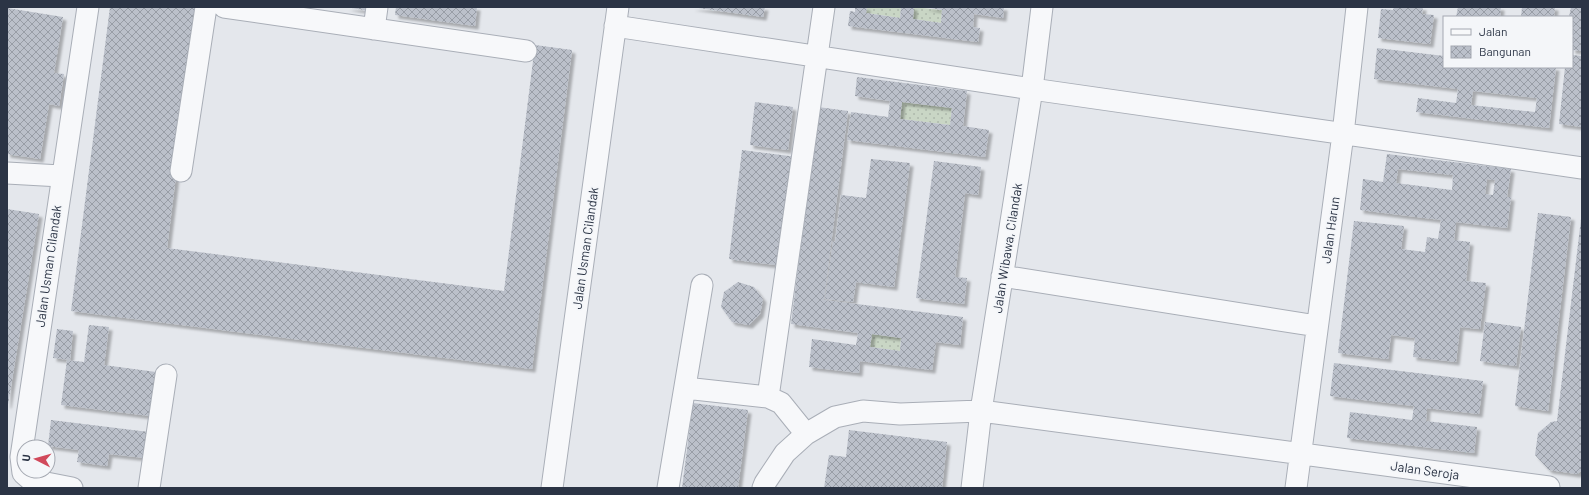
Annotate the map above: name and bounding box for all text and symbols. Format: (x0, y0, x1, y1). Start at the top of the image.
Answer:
legend (1443, 16, 1573, 68)
text: Jalan (1479, 24, 1507, 38)
text: Bangunan (1479, 44, 1531, 58)
street label: Jalan Wibawa, Cilandak (989, 181, 1025, 314)
street label: Jalan Usman Cilandak (569, 185, 602, 310)
street label: Jalan Harun (1317, 196, 1343, 264)
street label: Jalan Usman Cilandak (32, 203, 65, 328)
north arrow (16, 439, 56, 479)
text: U (19, 454, 32, 462)
street label: Jalan Seroja (1389, 457, 1461, 483)

